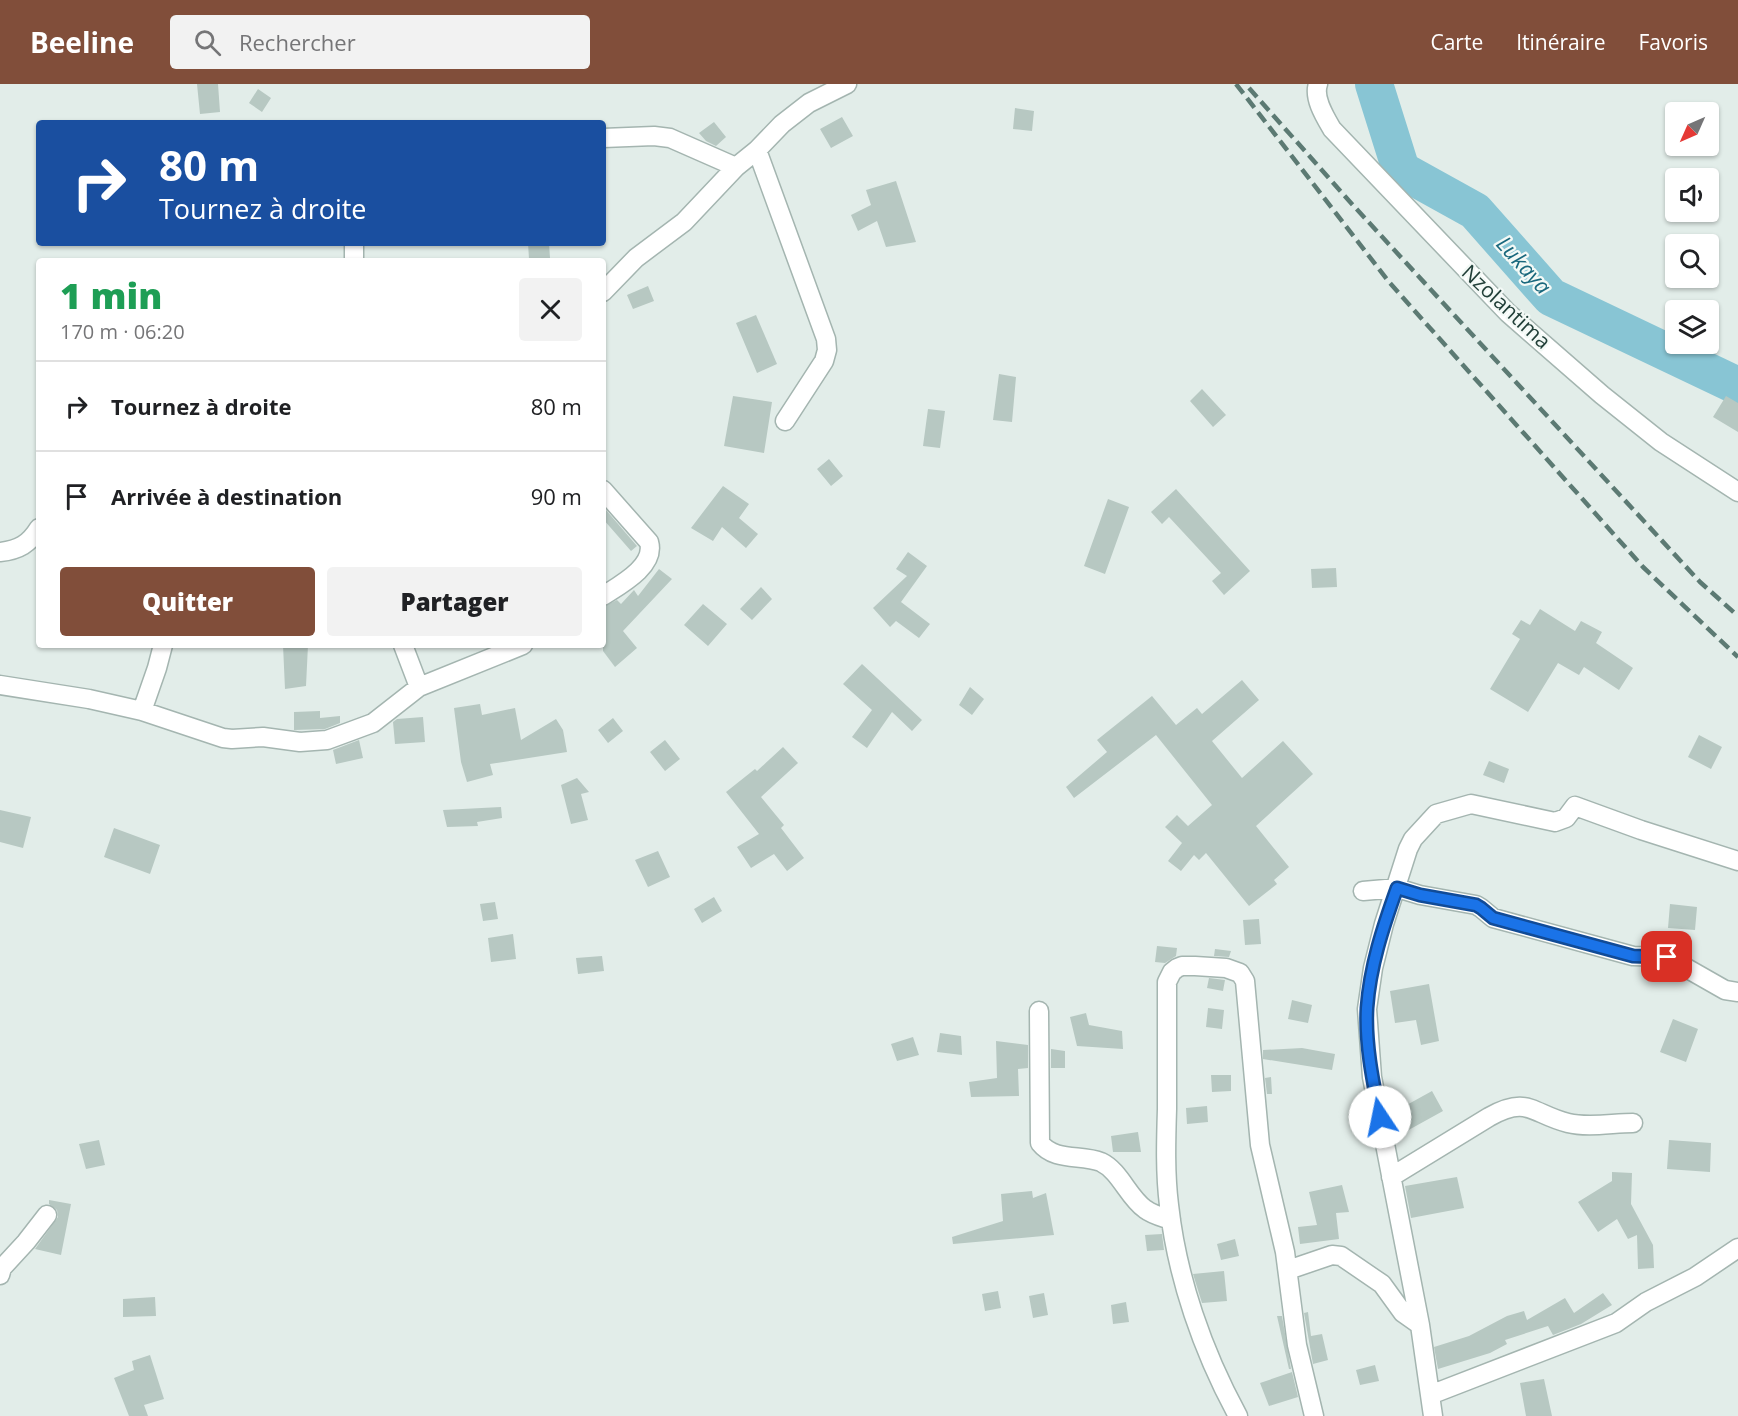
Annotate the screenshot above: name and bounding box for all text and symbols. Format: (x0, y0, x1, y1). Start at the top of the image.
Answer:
search box (170, 15, 590, 69)
text: Beeline (30, 23, 134, 61)
icon: search (191, 26, 224, 59)
text: Rechercher (239, 27, 356, 57)
text: Carte (1430, 28, 1483, 56)
text: Itinéraire (1516, 28, 1605, 56)
text: Favoris (1638, 28, 1708, 56)
north arrow (1665, 102, 1719, 156)
map controls (1665, 102, 1719, 354)
text: 80 m (159, 136, 259, 193)
icon: right (60, 144, 138, 222)
button: sound (1665, 168, 1719, 222)
text: Tournez à droite (159, 190, 367, 227)
water label: Lukaya (1491, 229, 1559, 300)
button: search (1665, 234, 1719, 288)
street label: Nzolantima (1456, 258, 1557, 355)
text: 1 min (60, 271, 162, 320)
button: close (519, 278, 582, 341)
button: layers (1665, 300, 1719, 354)
text: 170 m · 06:20 (60, 318, 185, 345)
icon: right (60, 390, 93, 423)
text: Tournez à droite (111, 391, 292, 421)
text: 80 m (531, 391, 582, 421)
icon: arrive (60, 480, 93, 513)
text: Arrivée à destination (111, 481, 342, 511)
text: 90 m (531, 481, 582, 511)
button: Quitter (60, 567, 315, 636)
button: Partager (327, 567, 582, 636)
pin (1641, 931, 1692, 982)
icon: arrive (1650, 940, 1683, 973)
position arrow (1348, 1085, 1412, 1149)

